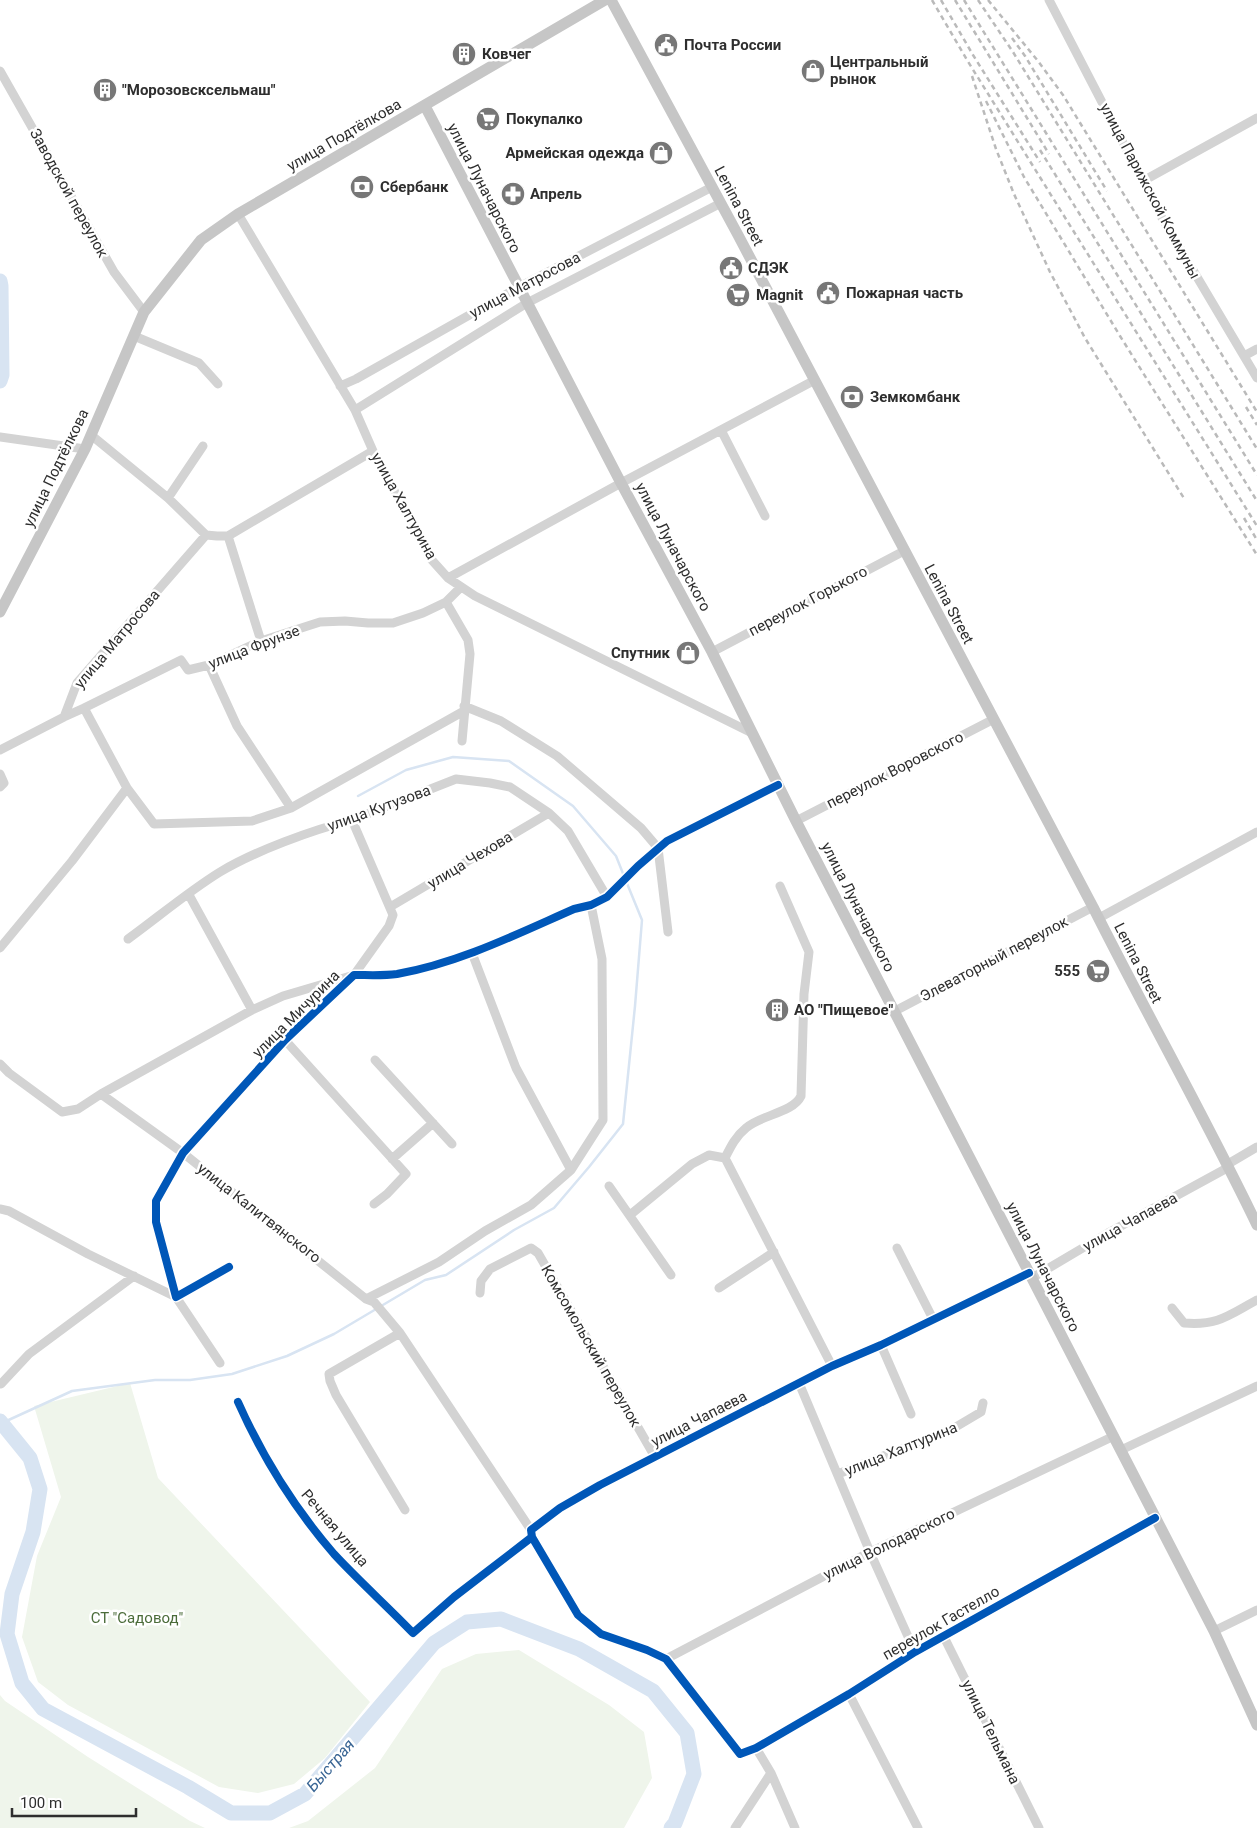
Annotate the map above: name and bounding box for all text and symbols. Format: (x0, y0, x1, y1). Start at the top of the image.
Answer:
public building icon: Почта России (653, 32, 679, 58)
place label: Почта России (684, 36, 781, 54)
building icon: Ковчег (451, 41, 477, 67)
place label: Ковчег (482, 45, 532, 63)
place label: Центральный рынок (830, 53, 928, 88)
shop icon: Центральный рынок (800, 58, 826, 84)
building icon: "Морозовсксельмаш" (92, 77, 118, 103)
place label: "Морозовсксельмаш" (122, 81, 276, 99)
street label: улица Подтёлкова (284, 95, 404, 175)
street label: улица Парижской Коммуны (1096, 100, 1204, 282)
supermarket icon: Покупалко (475, 106, 501, 132)
place label: Покупалко (506, 110, 583, 128)
street label: улица Луначарского (443, 120, 525, 256)
street label: Заводской переулок (26, 125, 112, 261)
shop icon: Армейская одежда (648, 140, 674, 166)
place label: Армейская одежда (505, 144, 644, 162)
street label: Lenina Street (710, 163, 768, 249)
bank icon: Сбербанк (349, 174, 375, 200)
place label: Сбербанк (380, 178, 449, 196)
pharmacy icon: Апрель (500, 181, 526, 207)
place label: Апрель (530, 185, 582, 203)
street label: улица Матросова (466, 248, 584, 322)
public building icon: СДЭК (718, 255, 744, 281)
place label: СДЭК (748, 259, 789, 277)
public building icon: Пожарная часть (815, 280, 841, 306)
supermarket icon: Magnit (725, 282, 751, 308)
place label: Пожарная часть (846, 284, 963, 302)
place label: Magnit (756, 286, 803, 304)
bank icon: Земкомбанк (839, 384, 865, 410)
place label: Земкомбанк (870, 388, 961, 406)
street label: улица Подтёлкова (20, 406, 92, 530)
street label: улица Халтурина (367, 449, 441, 563)
street label: улица Луначарского (631, 480, 715, 614)
street label: Lenina Street (920, 561, 978, 647)
street label: переулок Горького (745, 562, 871, 640)
street label: улица Матросова (70, 586, 164, 692)
street label: улица Фрунзе (206, 621, 302, 673)
shop icon: Спутник (675, 640, 701, 666)
place label: Спутник (611, 644, 671, 662)
street label: переулок Воровского (824, 728, 966, 812)
street label: улица Кутузова (325, 781, 433, 835)
street label: улица Чехова (424, 828, 516, 892)
street label: улица Луначарского (817, 839, 899, 975)
street label: Элеваторный переулок (917, 912, 1071, 1006)
street label: Lenina Street (1110, 920, 1166, 1006)
supermarket icon: 555 (1085, 958, 1111, 984)
place label: 555 (1054, 962, 1080, 980)
street label: улица Мичурина (249, 967, 343, 1061)
building icon: АО "Пищевое" (764, 997, 790, 1023)
place label: АО "Пищевое" (794, 1001, 893, 1019)
street label: улица Калитвянского (194, 1159, 324, 1267)
street label: улица Чапаева (1080, 1189, 1180, 1255)
street label: улица Луначарского (1002, 1199, 1084, 1335)
street label: Комсомольский переулок (537, 1262, 645, 1430)
street label: улица Чапаева (648, 1387, 750, 1451)
street label: улица Халтурина (842, 1418, 960, 1480)
street label: Речная улица (297, 1486, 373, 1570)
street label: улица Володарского (820, 1504, 958, 1584)
street label: переулок Гастелло (879, 1582, 1003, 1664)
park label: СТ "Садовод" (91, 1609, 184, 1627)
street label: улица Тельмана (958, 1677, 1024, 1787)
water label: Быстрая (302, 1735, 358, 1795)
scale bar (12, 1786, 136, 1818)
text: 100 m (20, 1794, 62, 1812)

